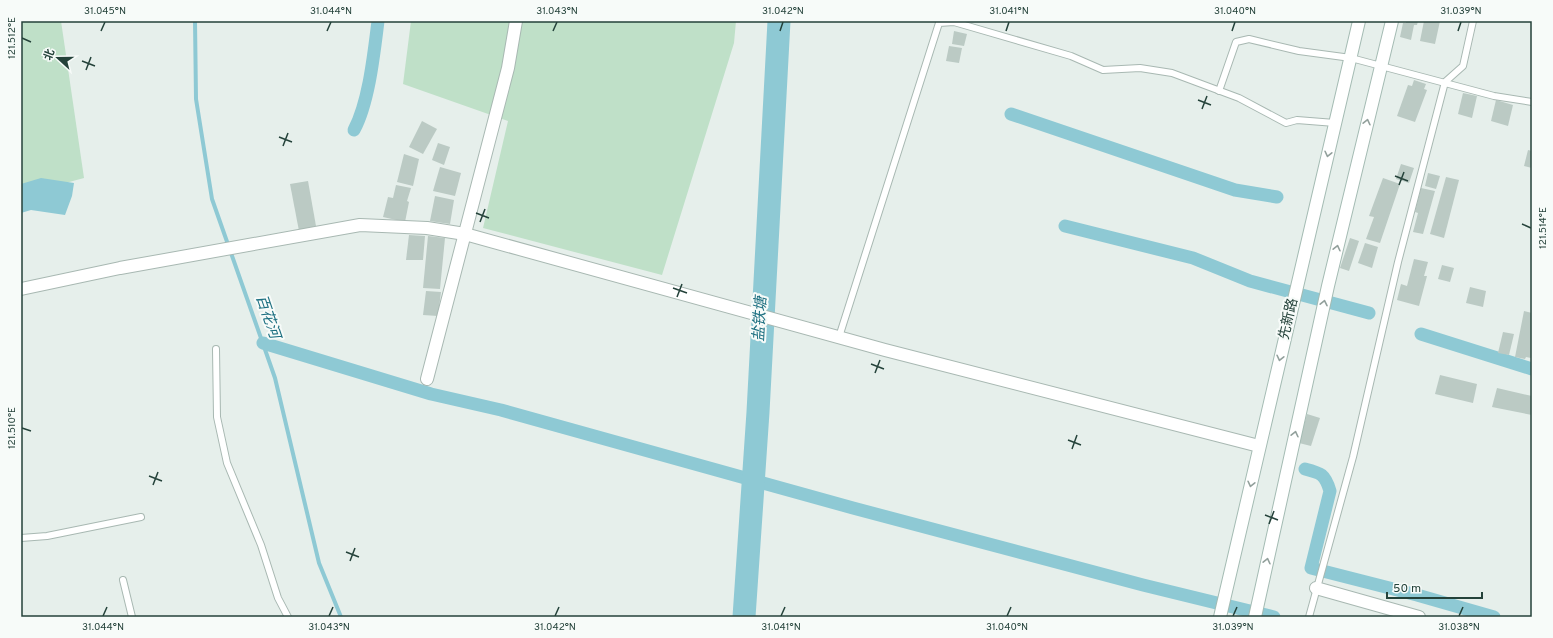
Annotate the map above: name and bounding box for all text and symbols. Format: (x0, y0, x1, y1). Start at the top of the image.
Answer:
text: 31.045°N (84, 5, 126, 18)
text: 31.044°N (310, 5, 352, 18)
text: 31.043°N (536, 5, 578, 18)
text: 31.042°N (762, 5, 804, 18)
text: 31.041°N (989, 5, 1029, 18)
text: 31.040°N (1214, 5, 1256, 18)
text: 31.039°N (1440, 5, 1482, 18)
text: 121.512°E (6, 17, 19, 59)
north arrow (38, 38, 78, 78)
text: 北 (41, 47, 58, 62)
one-way arrow (1362, 119, 1371, 126)
one-way arrow (1324, 151, 1333, 158)
text: 121.514°E (1537, 207, 1550, 249)
one-way arrow (1332, 245, 1341, 252)
water label: 百花河 (251, 293, 284, 344)
water label: 盐铁塘 (750, 293, 772, 342)
street label: 先新路 (1276, 297, 1302, 341)
one-way arrow (1320, 300, 1328, 306)
one-way arrow (1276, 354, 1285, 361)
text: 121.510°E (6, 407, 19, 449)
one-way arrow (1291, 431, 1299, 437)
one-way arrow (1247, 481, 1255, 487)
one-way arrow (1262, 558, 1270, 564)
scale bar (1387, 574, 1482, 600)
text: 50 m (1393, 581, 1421, 597)
text: 31.044°N (82, 621, 124, 634)
text: 31.043°N (308, 621, 350, 634)
text: 31.042°N (534, 621, 576, 634)
text: 31.041°N (761, 621, 801, 634)
text: 31.040°N (986, 621, 1028, 634)
text: 31.039°N (1212, 621, 1254, 634)
text: 31.038°N (1438, 621, 1480, 634)

